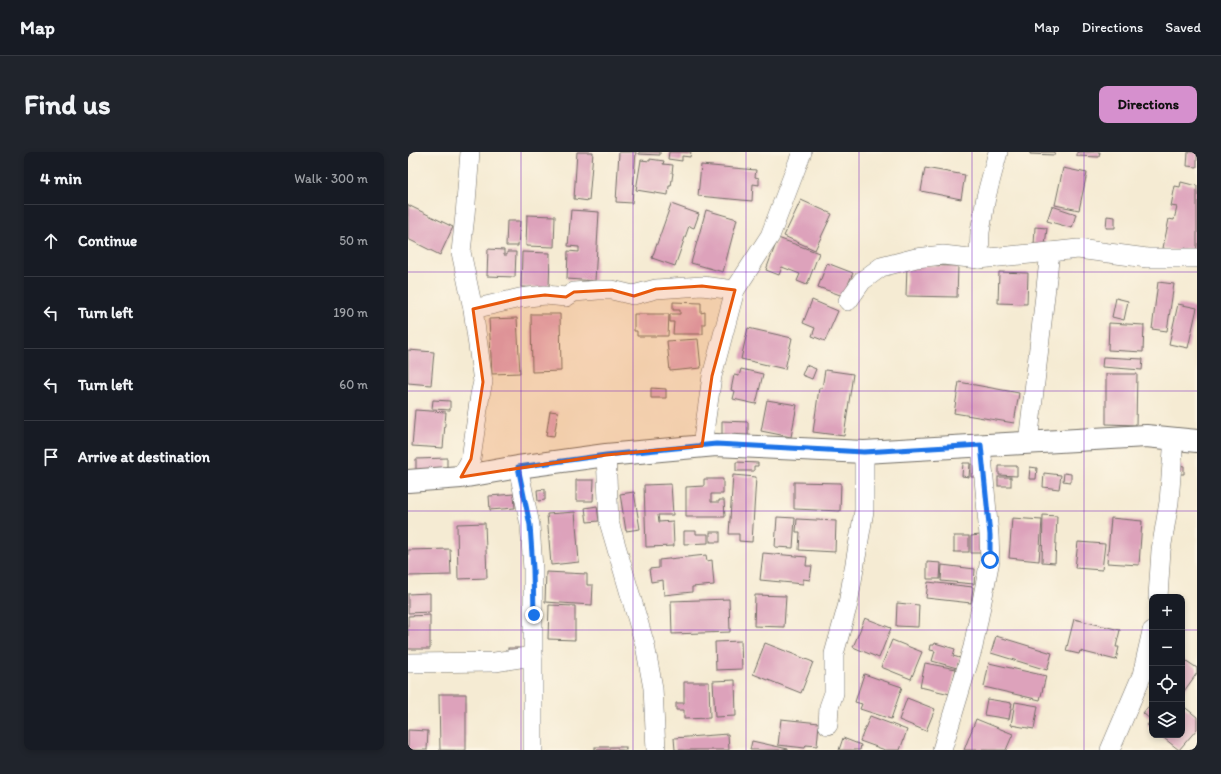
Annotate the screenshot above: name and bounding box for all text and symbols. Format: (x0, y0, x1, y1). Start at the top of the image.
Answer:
text: Map (20, 16, 55, 39)
text: Map (1034, 19, 1060, 36)
text: Directions (1082, 19, 1143, 36)
text: Saved (1165, 19, 1201, 36)
button: Directions (1099, 86, 1197, 123)
text: Find us (24, 87, 111, 121)
text: 4 min (40, 168, 82, 188)
text: Walk · 300 m (294, 171, 368, 186)
icon: ahead (40, 230, 62, 252)
text: Continue (78, 232, 137, 250)
text: 50 m (339, 233, 368, 248)
icon: left (40, 302, 62, 324)
text: Turn left (78, 304, 133, 322)
text: 190 m (333, 305, 368, 320)
icon: left (40, 374, 62, 396)
text: Turn left (78, 376, 133, 394)
text: 60 m (339, 377, 368, 392)
icon: arrive (40, 446, 62, 468)
text: Arrive at destination (78, 448, 210, 466)
route start (981, 551, 999, 569)
map controls (1149, 594, 1185, 738)
button: + (1149, 594, 1185, 630)
route end (525, 606, 543, 624)
button: − (1149, 630, 1185, 666)
button: locate (1149, 666, 1185, 702)
button: layers (1149, 702, 1185, 738)

